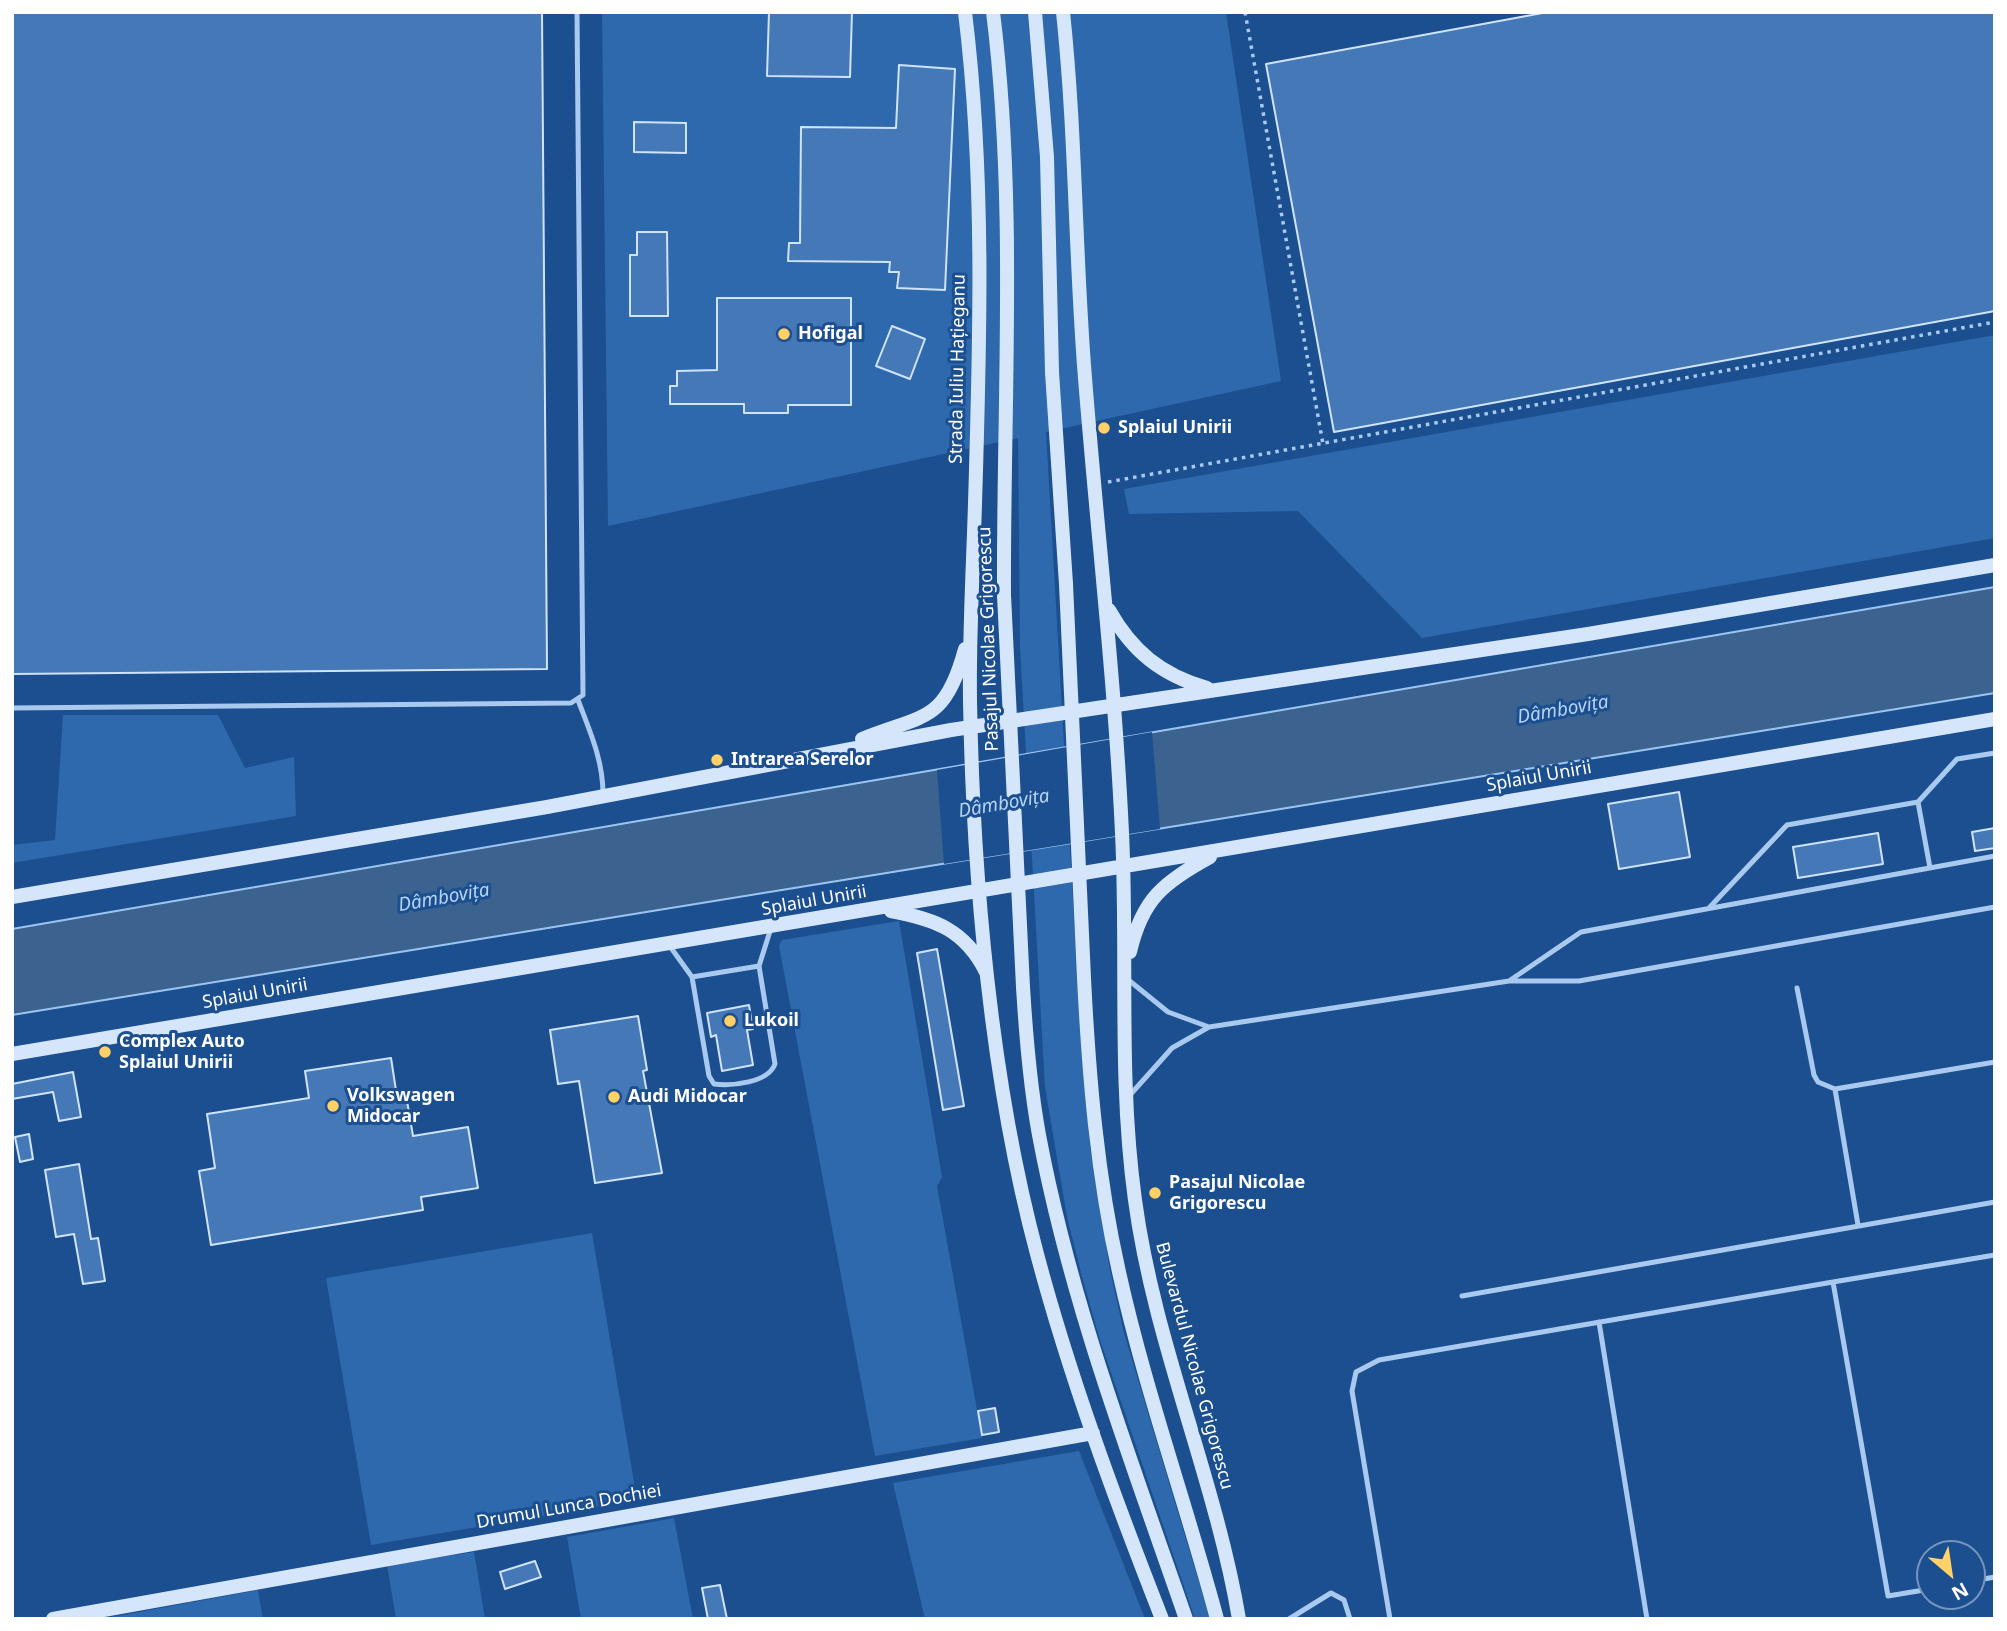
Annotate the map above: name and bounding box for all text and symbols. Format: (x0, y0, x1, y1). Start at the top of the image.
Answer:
street label: Strada Iuliu Hațieganu (946, 274, 970, 464)
place label: Hofigal (798, 323, 863, 345)
marker: Hofigal (776, 326, 792, 342)
place label: Splaiul Unirii (1118, 417, 1232, 439)
marker: Splaiul Unirii (1096, 420, 1112, 436)
street label: Pasajul Nicolae Grigorescu (974, 526, 1004, 752)
water label: Dâmbovița (1516, 691, 1610, 729)
place label: Intrarea Serelor (731, 749, 874, 771)
marker: Intrarea Serelor (709, 752, 725, 768)
street label: Splaiul Unirii (1485, 757, 1593, 797)
water label: Dâmbovița (957, 785, 1051, 823)
water label: Dâmbovița (397, 879, 491, 917)
street label: Splaiul Unirii (760, 881, 868, 921)
street label: Splaiul Unirii (201, 974, 309, 1014)
place label: Lukoil (744, 1010, 799, 1032)
marker: Lukoil (722, 1013, 738, 1029)
place label: Complex Auto Splaiul Unirii (119, 1031, 245, 1074)
marker: Complex Auto Splaiul Unirii (97, 1044, 113, 1060)
place label: Volkswagen Midocar (347, 1085, 455, 1128)
place label: Audi Midocar (628, 1086, 747, 1108)
marker: Audi Midocar (606, 1089, 622, 1105)
marker: Volkswagen Midocar (325, 1098, 341, 1114)
place label: Pasajul Nicolae Grigorescu (1169, 1172, 1305, 1214)
marker: Pasajul Nicolae Grigorescu (1147, 1185, 1163, 1201)
street label: Bulevardul Nicolae Grigorescu (1151, 1240, 1237, 1492)
street label: Drumul Lunca Dochiei (475, 1480, 663, 1534)
north arrow (1916, 1540, 1986, 1610)
text: N (1947, 1576, 1973, 1607)

